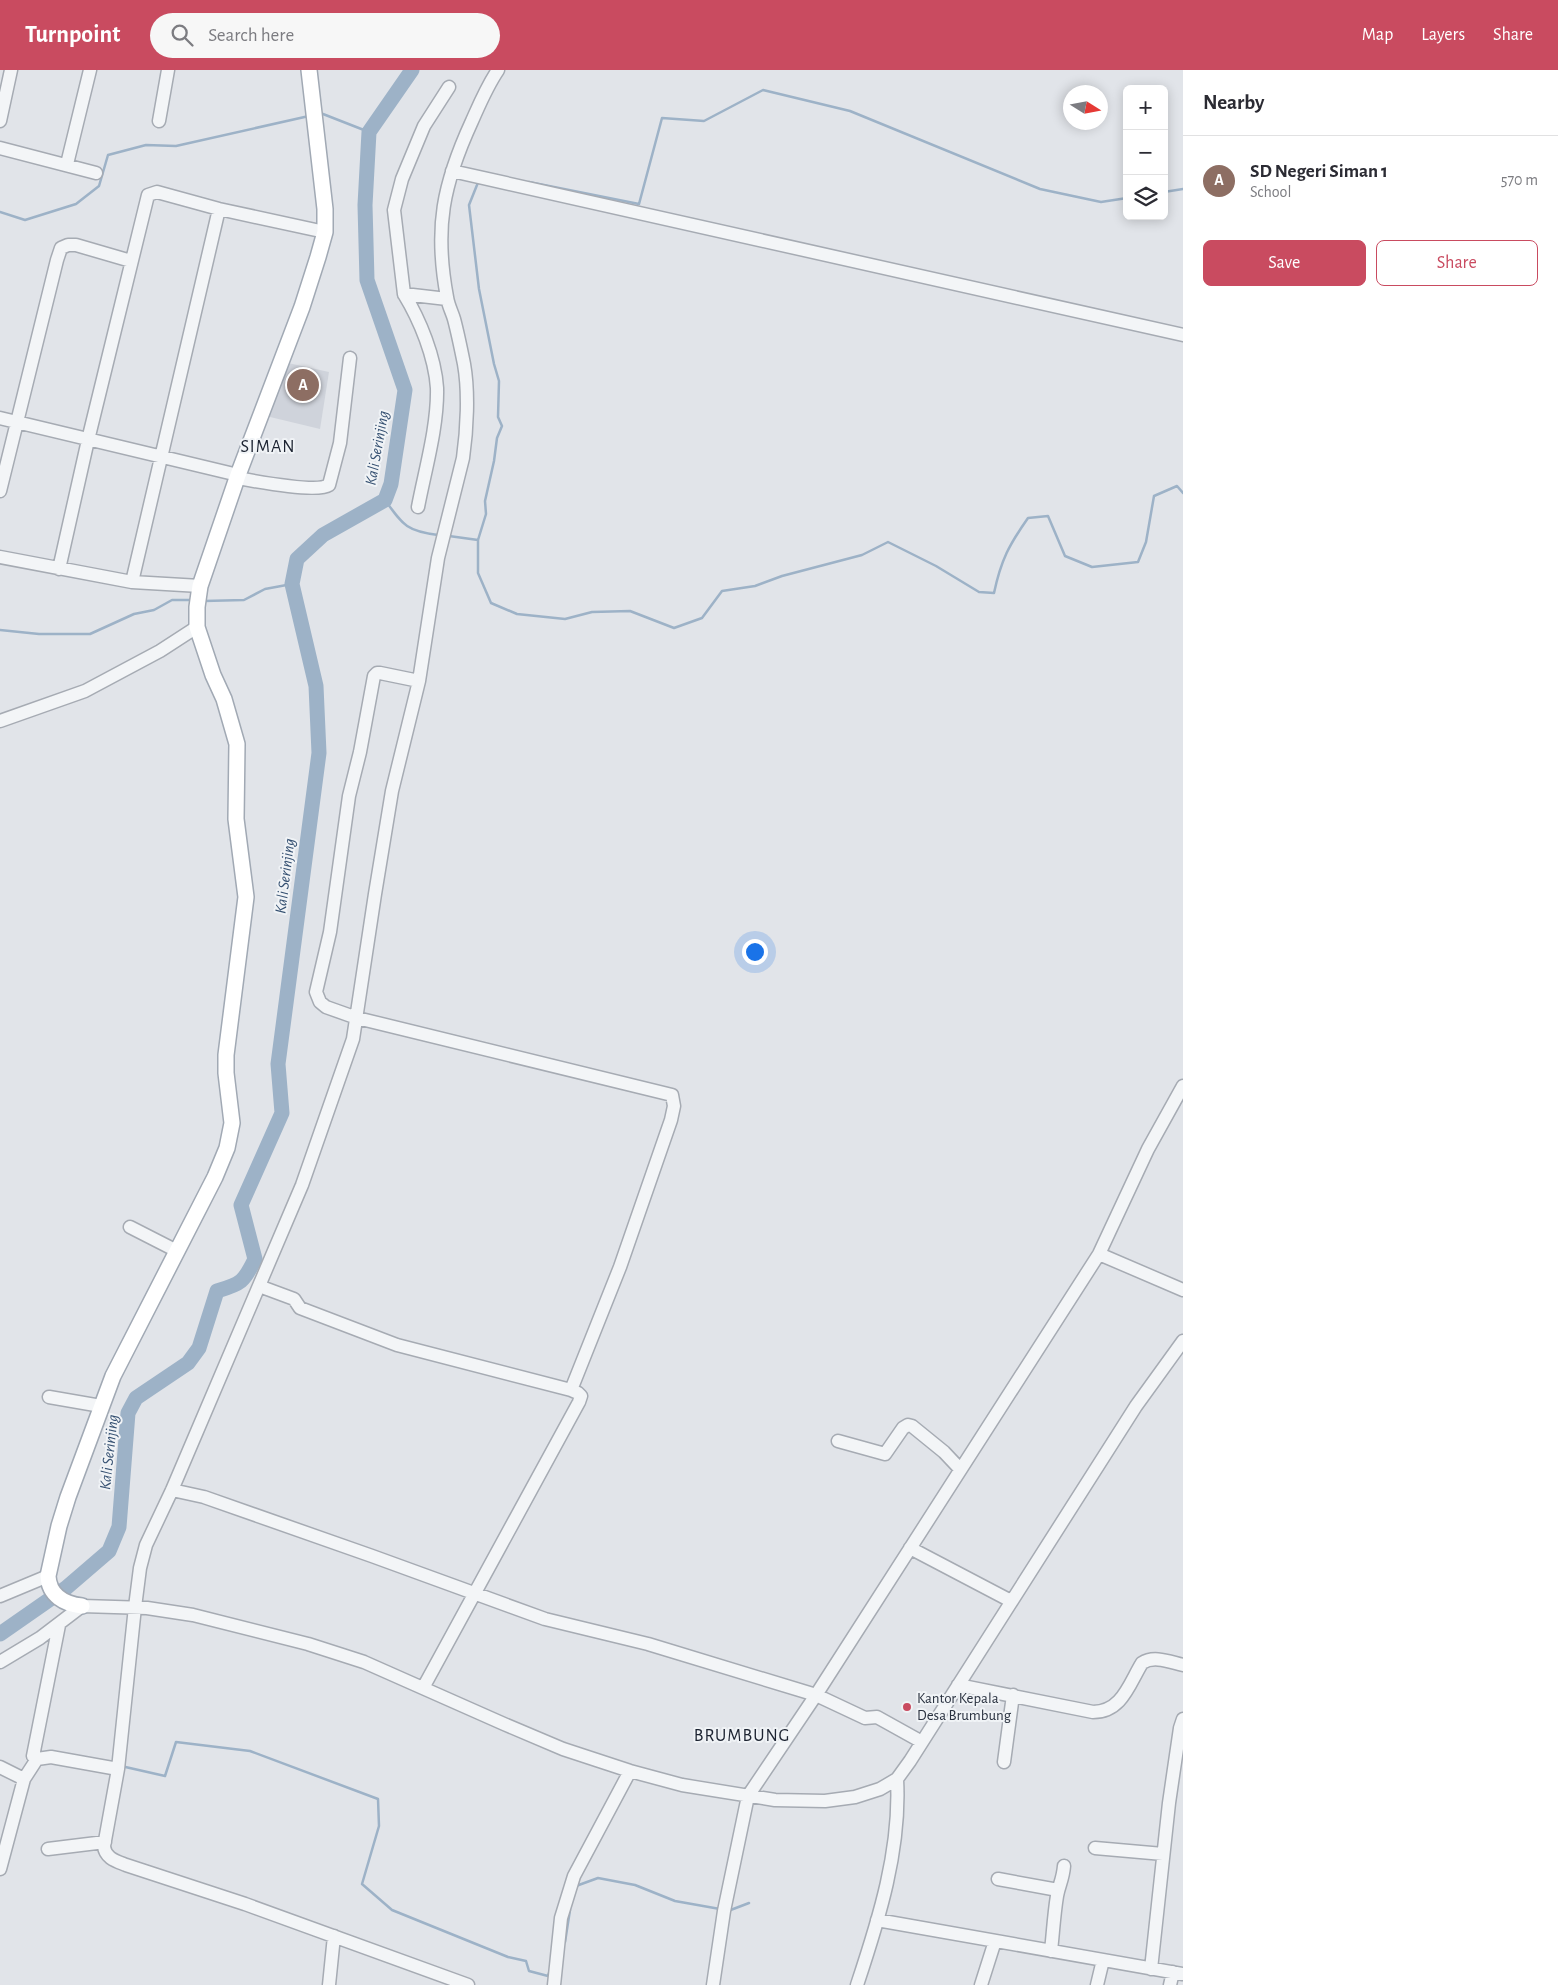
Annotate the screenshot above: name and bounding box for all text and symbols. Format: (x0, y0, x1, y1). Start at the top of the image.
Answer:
search box (150, 13, 500, 58)
icon: search (168, 21, 196, 49)
text: Turnpoint (25, 23, 120, 47)
text: Search here (208, 26, 294, 45)
text: Map (1362, 26, 1393, 44)
text: Layers (1421, 26, 1465, 44)
text: Share (1493, 26, 1533, 44)
north arrow (1063, 85, 1108, 130)
map controls (1123, 85, 1168, 220)
button: + (1123, 85, 1168, 130)
text: Nearby (1203, 92, 1264, 113)
button: − (1123, 130, 1168, 175)
text: SD Negeri Siman 1 (1250, 162, 1388, 181)
text: A (1214, 172, 1224, 188)
text: 570 m (1501, 172, 1538, 188)
button: layers (1123, 175, 1168, 220)
text: School (1250, 184, 1291, 200)
button: Save (1203, 240, 1366, 286)
button: Share (1376, 240, 1538, 286)
pin: A (287, 366, 319, 404)
water label: Kali Serinjing (363, 409, 392, 487)
district label: SIMAN (240, 438, 296, 456)
water label: Kali Serinjing (272, 837, 299, 915)
your location (742, 939, 768, 965)
water label: Kali Serinjing (97, 1414, 122, 1491)
place label: Kantor Kepala Desa Brumbung (917, 1691, 1012, 1723)
marker: Kantor Kepala Desa Brumbung (901, 1701, 913, 1713)
district label: BRUMBUNG (694, 1727, 790, 1745)

